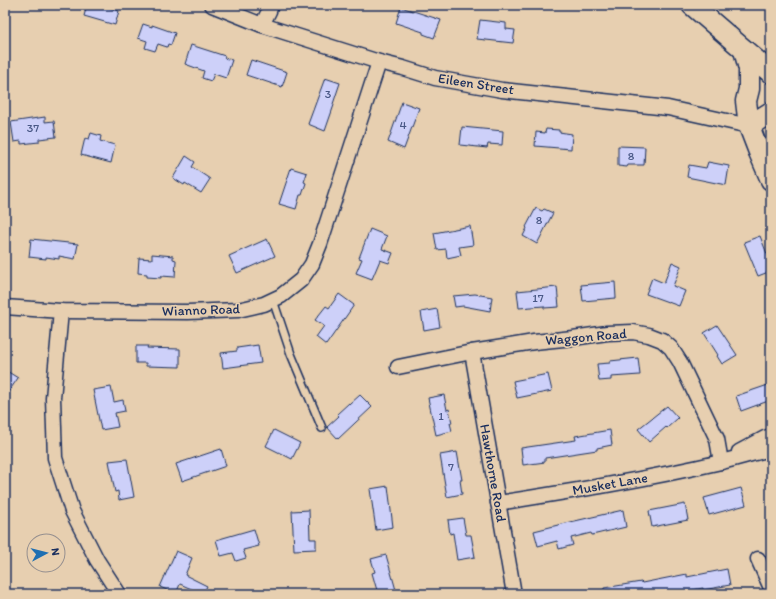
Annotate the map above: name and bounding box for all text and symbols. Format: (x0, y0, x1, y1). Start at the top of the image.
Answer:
street label: Eileen Street (437, 70, 515, 98)
house number: 3 (325, 87, 332, 101)
house number: 4 (399, 118, 407, 132)
house number: 37 (27, 121, 39, 135)
house number: 8 (628, 149, 635, 163)
house number: 8 (536, 213, 543, 227)
house number: 17 (532, 291, 544, 305)
street label: Wianno Road (162, 300, 241, 320)
street label: Waggon Road (544, 325, 628, 349)
house number: 1 (438, 409, 444, 423)
street label: Hawthorne Road (476, 423, 510, 524)
house number: 7 (448, 460, 454, 474)
street label: Musket Lane (571, 469, 649, 499)
north arrow (26, 533, 66, 573)
text: N (49, 547, 62, 556)

